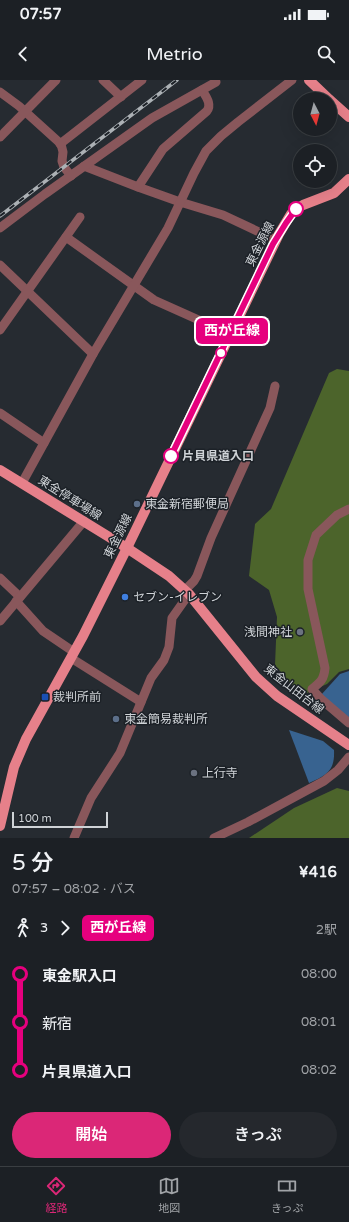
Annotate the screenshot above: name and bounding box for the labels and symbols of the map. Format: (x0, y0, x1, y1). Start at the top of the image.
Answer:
north arrow (293, 92, 337, 136)
unlabelled marker (288, 201, 304, 217)
street label: 東金源線 (243, 219, 277, 269)
line badge: 西が丘線 (204, 318, 260, 344)
unlabelled marker (215, 347, 227, 359)
marker: 片貝県道入口 (163, 448, 179, 464)
place label: 片貝県道入口 (182, 449, 254, 463)
street label: 東金停車場線 (36, 473, 104, 523)
place label: 東金新宿郵便局 (145, 497, 229, 511)
marker: 東金新宿郵便局 (132, 499, 142, 509)
street label: 東金源線 (101, 511, 135, 561)
place label: セブン-イレブン (133, 590, 222, 604)
marker: セブン-イレブン (120, 592, 130, 602)
place label: 浅間神社 (244, 625, 292, 639)
marker: 浅間神社 (295, 627, 305, 637)
street label: 東金山田台線 (261, 661, 327, 717)
place label: 裁判所前 (53, 690, 101, 704)
marker: 裁判所前 (40, 692, 50, 702)
place label: 東金簡易裁判所 (124, 712, 208, 726)
marker: 東金簡易裁判所 (111, 714, 121, 724)
place label: 上行寺 (202, 766, 238, 780)
marker: 上行寺 (189, 768, 199, 778)
scale bar (12, 810, 108, 829)

